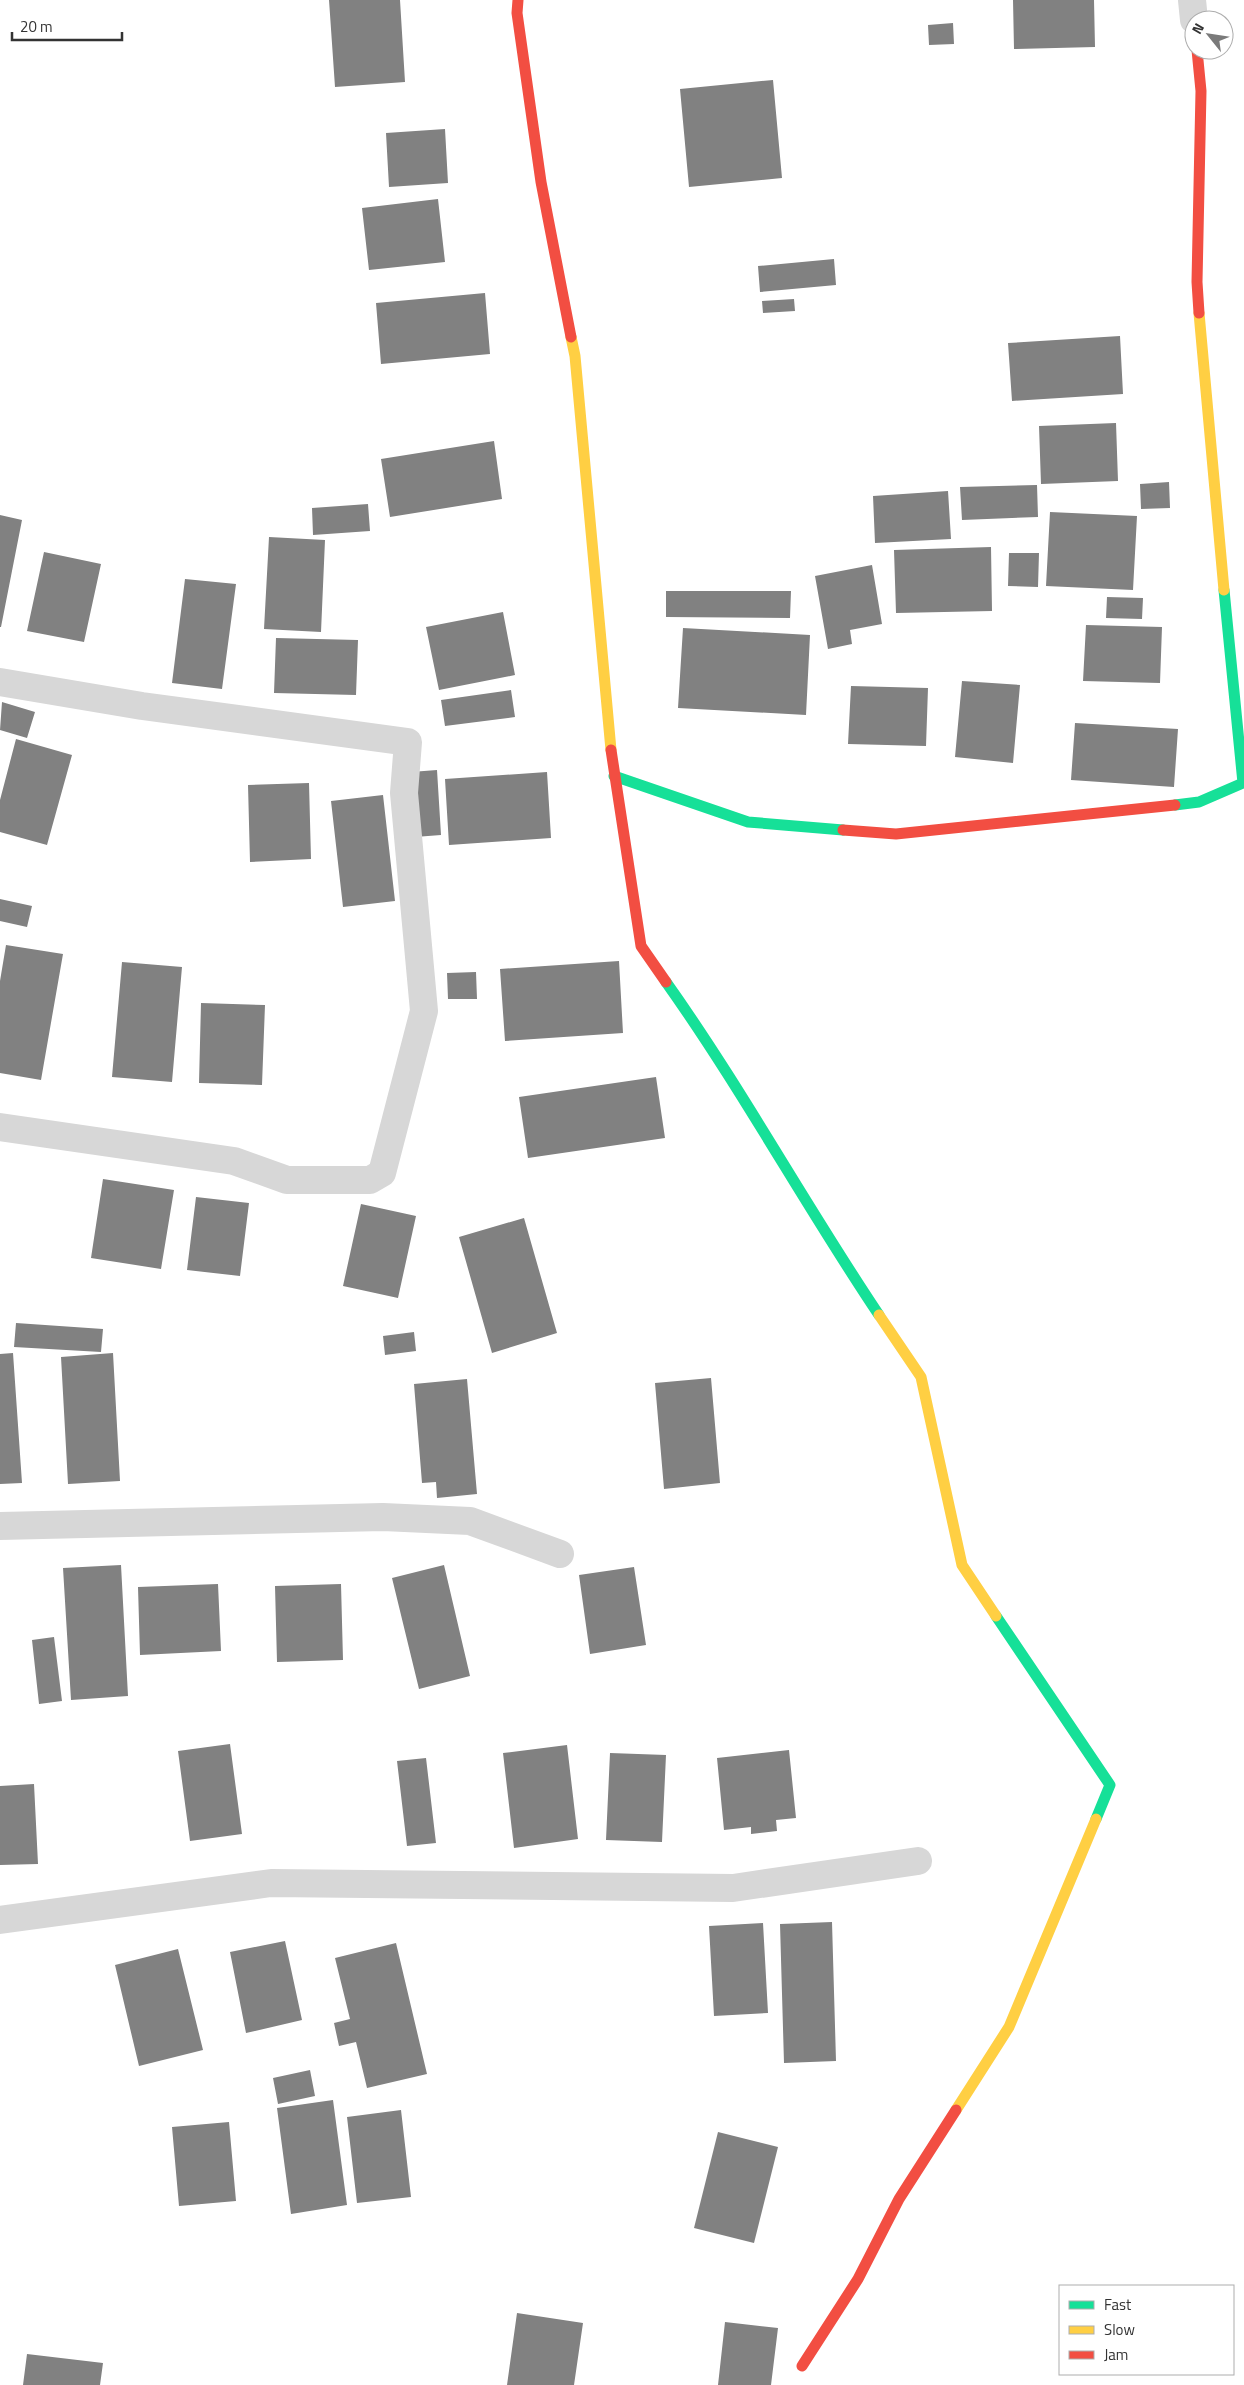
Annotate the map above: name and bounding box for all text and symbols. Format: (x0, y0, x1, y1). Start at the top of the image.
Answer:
scale bar (12, 10, 122, 42)
north arrow (1184, 10, 1234, 60)
text: 20 m (20, 15, 53, 38)
text: N (1186, 19, 1209, 38)
legend (1059, 2285, 1234, 2375)
text: Fast (1104, 2293, 1132, 2316)
text: Slow (1104, 2318, 1135, 2341)
text: Jam (1104, 2343, 1128, 2366)

